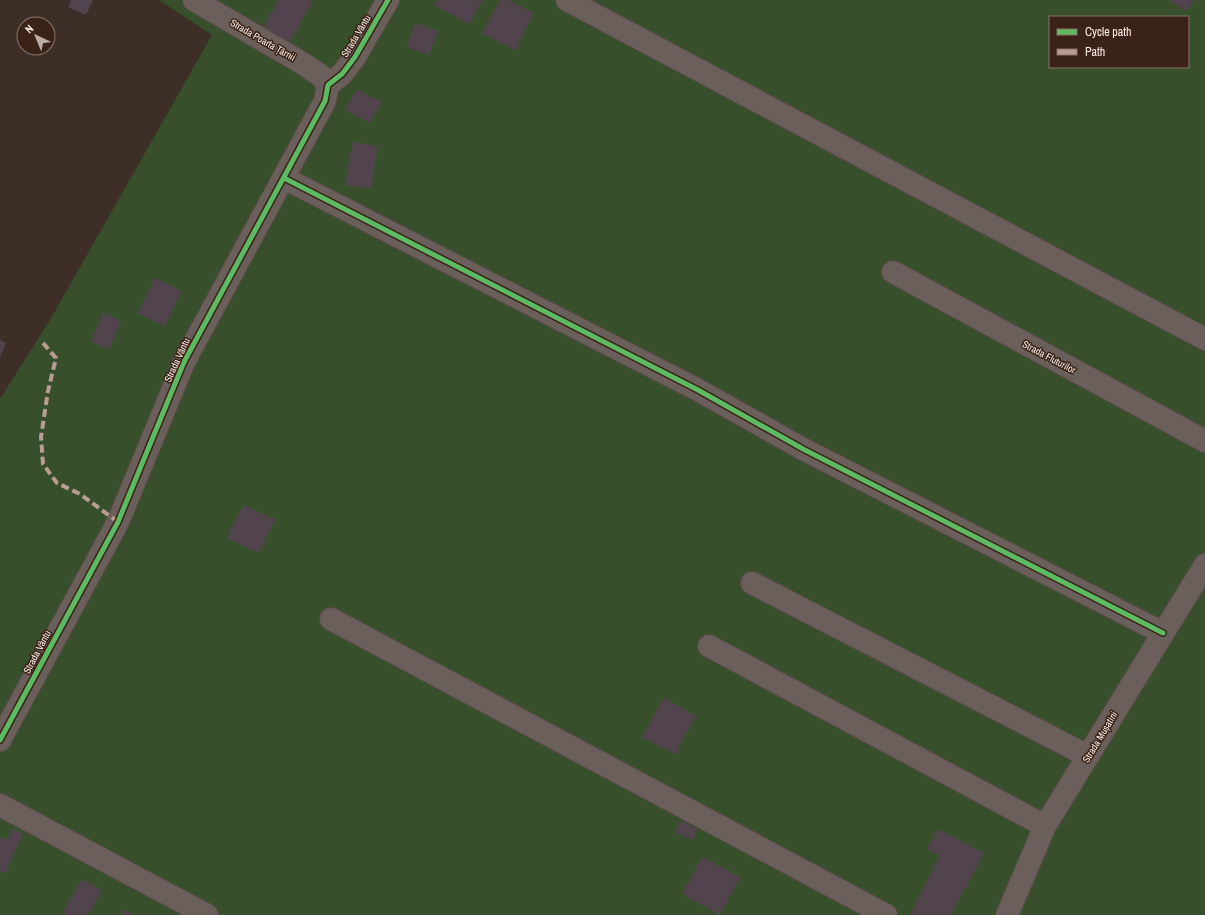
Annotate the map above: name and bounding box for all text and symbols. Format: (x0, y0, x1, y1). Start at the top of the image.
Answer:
street label: Strada Vântu (338, 12, 374, 60)
north arrow (16, 16, 56, 56)
street label: Strada Poarta Țărnii (228, 16, 298, 64)
legend (1049, 16, 1189, 68)
text: N (22, 22, 36, 36)
text: Cycle path (1085, 24, 1132, 40)
text: Path (1085, 44, 1105, 60)
street label: Strada Vântu (161, 336, 193, 384)
street label: Strada Fluturilor (1020, 337, 1078, 377)
street label: Strada Vântu (20, 628, 54, 676)
street label: Strada Mușatini (1080, 709, 1120, 765)

